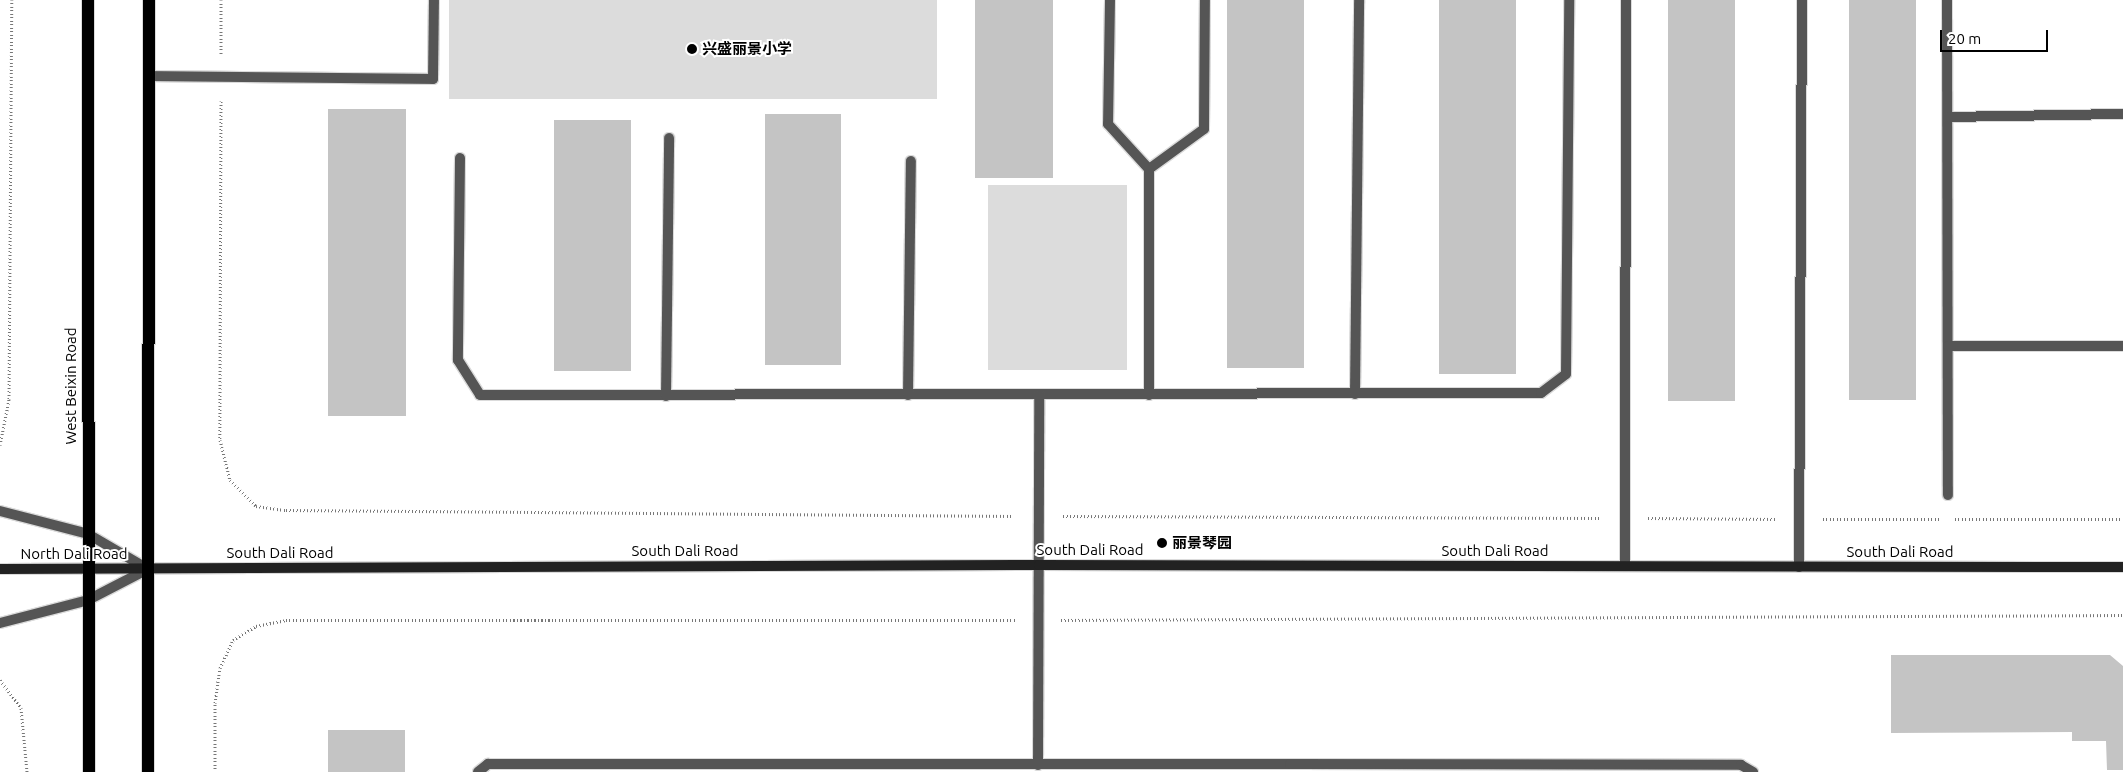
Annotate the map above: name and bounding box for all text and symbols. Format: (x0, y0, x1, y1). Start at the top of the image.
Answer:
scale bar (1943, 20, 2050, 52)
text: 20 m (1948, 30, 1981, 47)
place label: 兴盛丽景小学 (702, 40, 792, 58)
marker: 兴盛丽景小学 (686, 43, 698, 55)
street label: West Beixin Road (62, 327, 80, 445)
place label: 丽景琴园 (1172, 534, 1232, 552)
marker: 丽景琴园 (1156, 537, 1168, 549)
street label: South Dali Road (1037, 541, 1143, 559)
street label: South Dali Road (632, 542, 738, 560)
street label: South Dali Road (1442, 542, 1548, 560)
street label: South Dali Road (1847, 543, 1953, 561)
street label: South Dali Road (227, 544, 333, 562)
street label: North Dali Road (21, 545, 127, 563)

